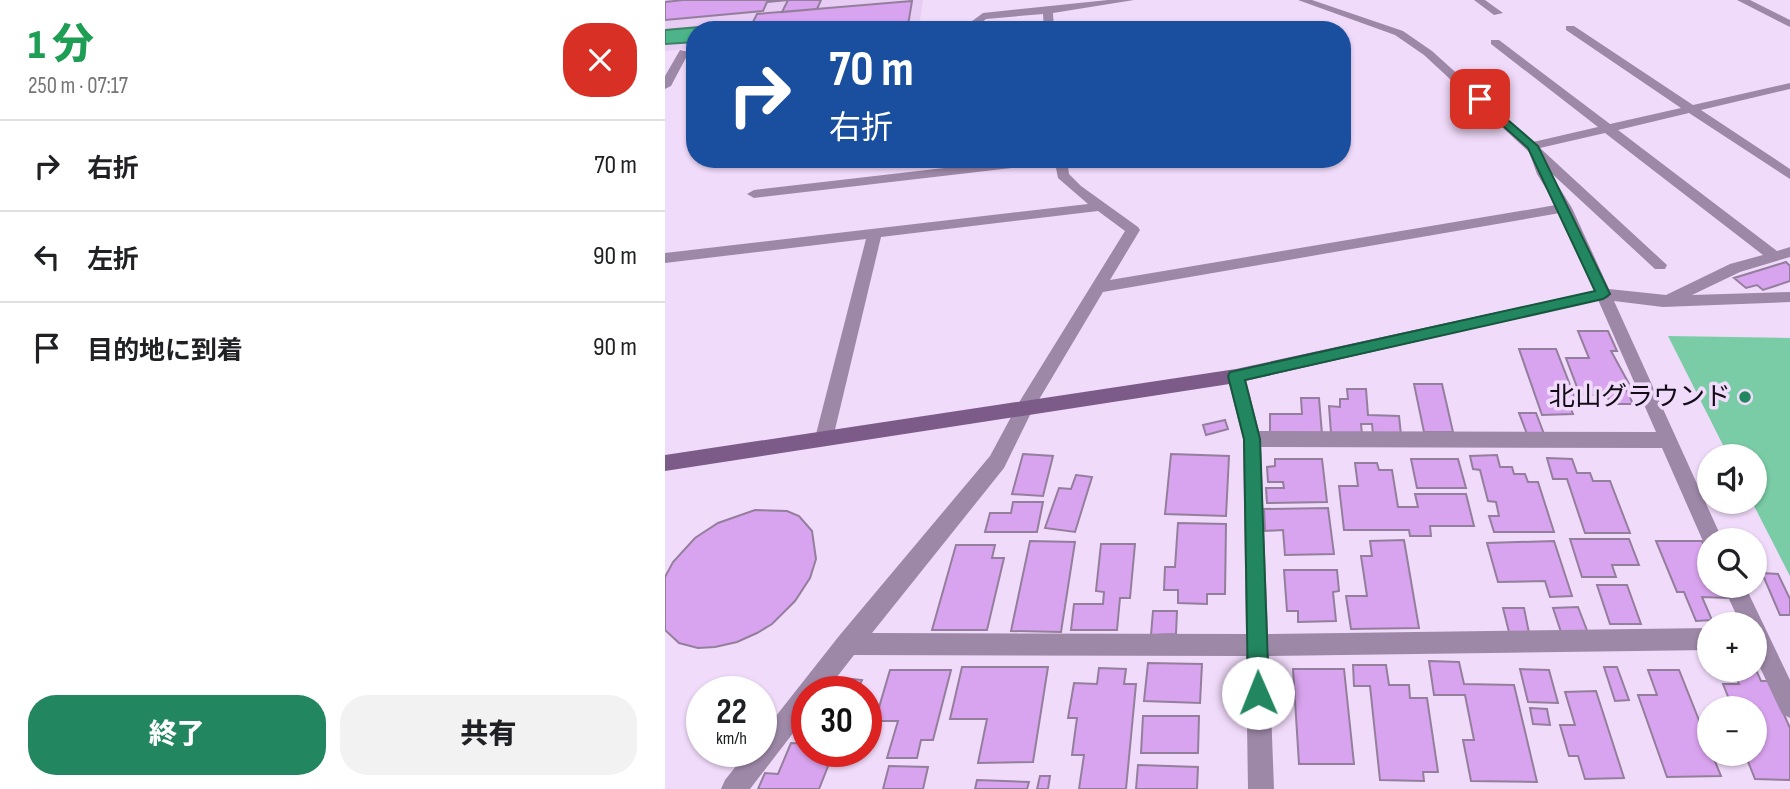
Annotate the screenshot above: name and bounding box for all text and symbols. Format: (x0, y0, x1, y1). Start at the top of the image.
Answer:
text: 1 分 (28, 20, 94, 71)
button: close (563, 23, 637, 97)
text: 70 m (829, 41, 914, 100)
icon: right (714, 49, 805, 140)
pin (1450, 69, 1510, 129)
text: 250 m · 07:17 (28, 72, 128, 100)
icon: arrive (1461, 80, 1499, 118)
text: 右折 (829, 109, 893, 148)
icon: right (28, 147, 66, 185)
text: 70 m (594, 150, 637, 181)
text: 右折 (87, 154, 139, 185)
icon: left (28, 238, 66, 276)
text: 90 m (593, 241, 637, 272)
text: 左折 (87, 245, 139, 276)
icon: arrive (28, 329, 66, 367)
text: 90 m (593, 332, 637, 363)
text: 目的地に到着 (87, 336, 243, 367)
place label: 北山グラウンド (1549, 382, 1731, 413)
marker: 北山グラウンド (1737, 389, 1753, 405)
map controls (1697, 444, 1767, 766)
button: sound (1697, 444, 1767, 514)
button: search (1697, 528, 1767, 598)
button: + (1697, 612, 1767, 682)
position arrow (1221, 656, 1295, 730)
speed limit sign: 30 (791, 676, 882, 767)
text: 22 (716, 691, 747, 734)
button: 終了 (28, 695, 326, 775)
button: 共有 (340, 695, 637, 775)
button: − (1697, 696, 1767, 766)
text: km/h (716, 728, 747, 749)

